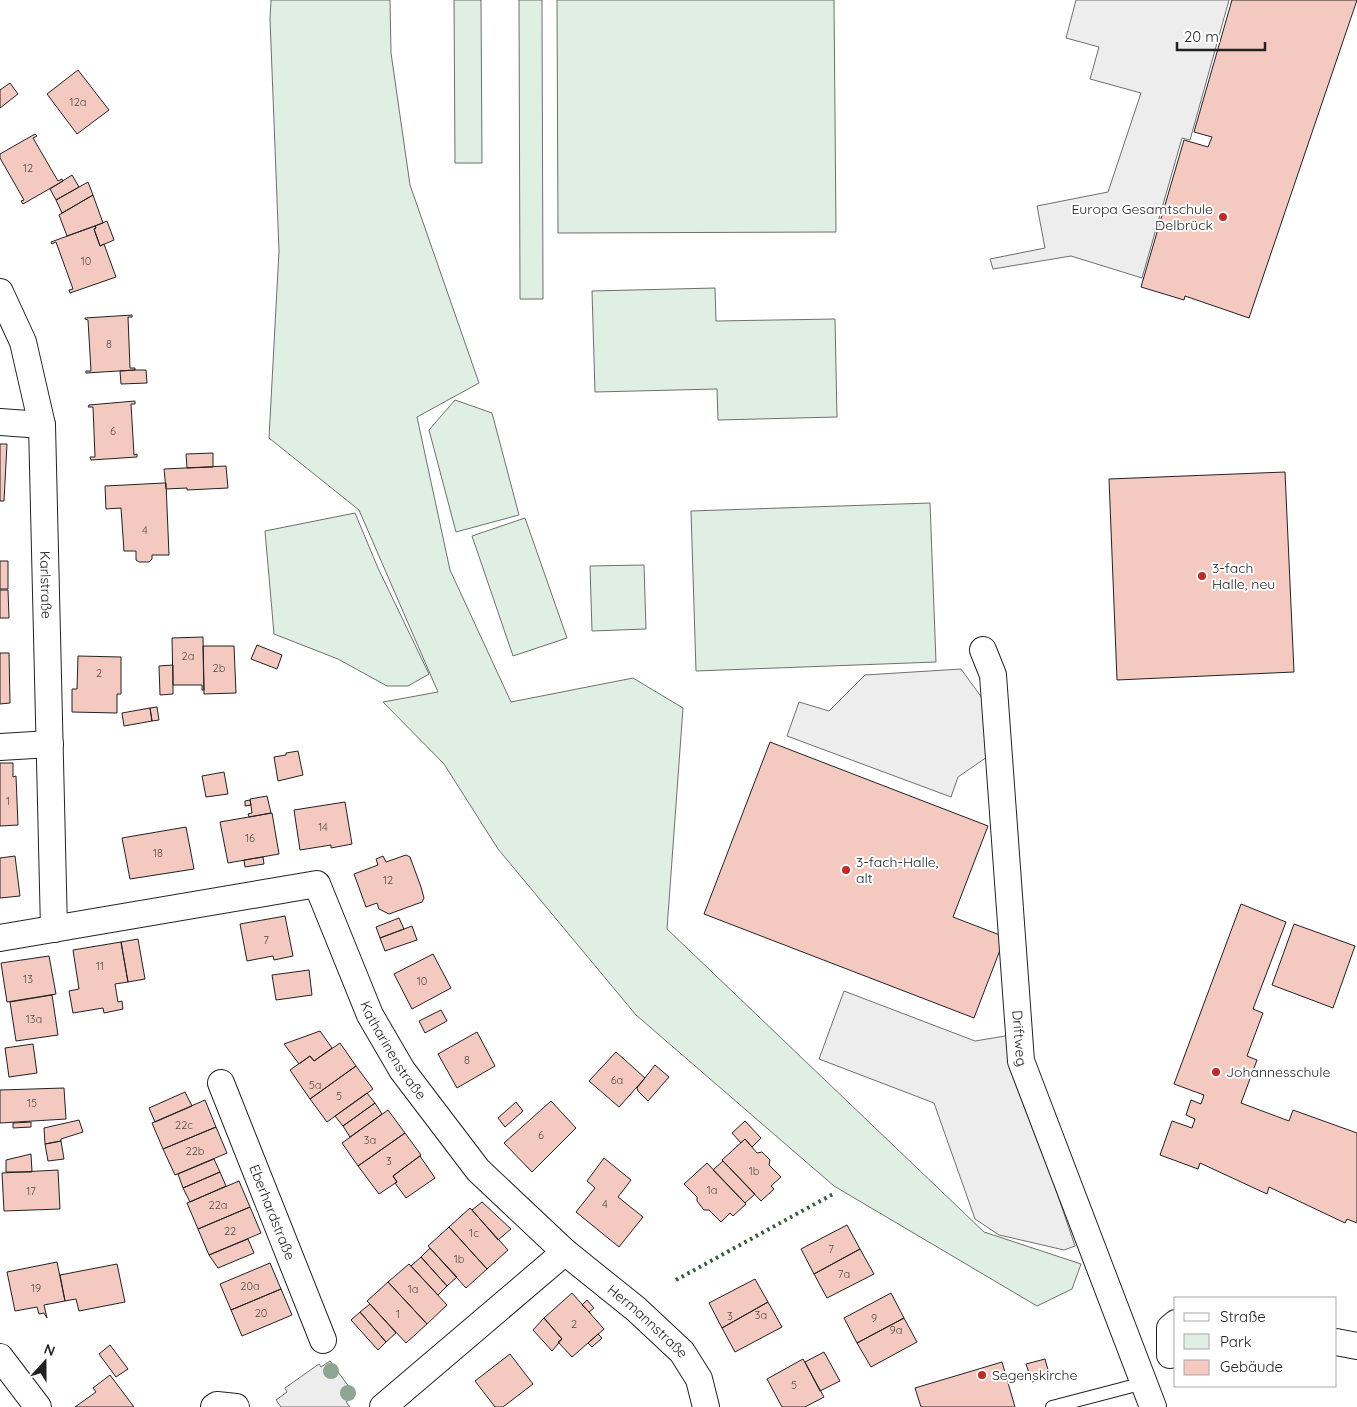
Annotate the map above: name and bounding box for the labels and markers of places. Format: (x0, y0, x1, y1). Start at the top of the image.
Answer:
place label: Europa Gesamtschule Delbrück (1072, 200, 1213, 234)
marker: Europa Gesamtschule Delbrück (1217, 211, 1229, 223)
place label: 3-fach Halle, neu (1212, 559, 1275, 593)
marker: 3-fach Halle, neu (1196, 570, 1208, 582)
place label: 3-fach-Halle, alt (856, 853, 939, 887)
marker: 3-fach-Halle, alt (840, 864, 852, 876)
place label: Johannesschule (1226, 1063, 1330, 1081)
marker: Johannesschule (1210, 1066, 1222, 1078)
place label: Segenskirche (992, 1366, 1078, 1384)
marker: Segenskirche (976, 1369, 988, 1381)

